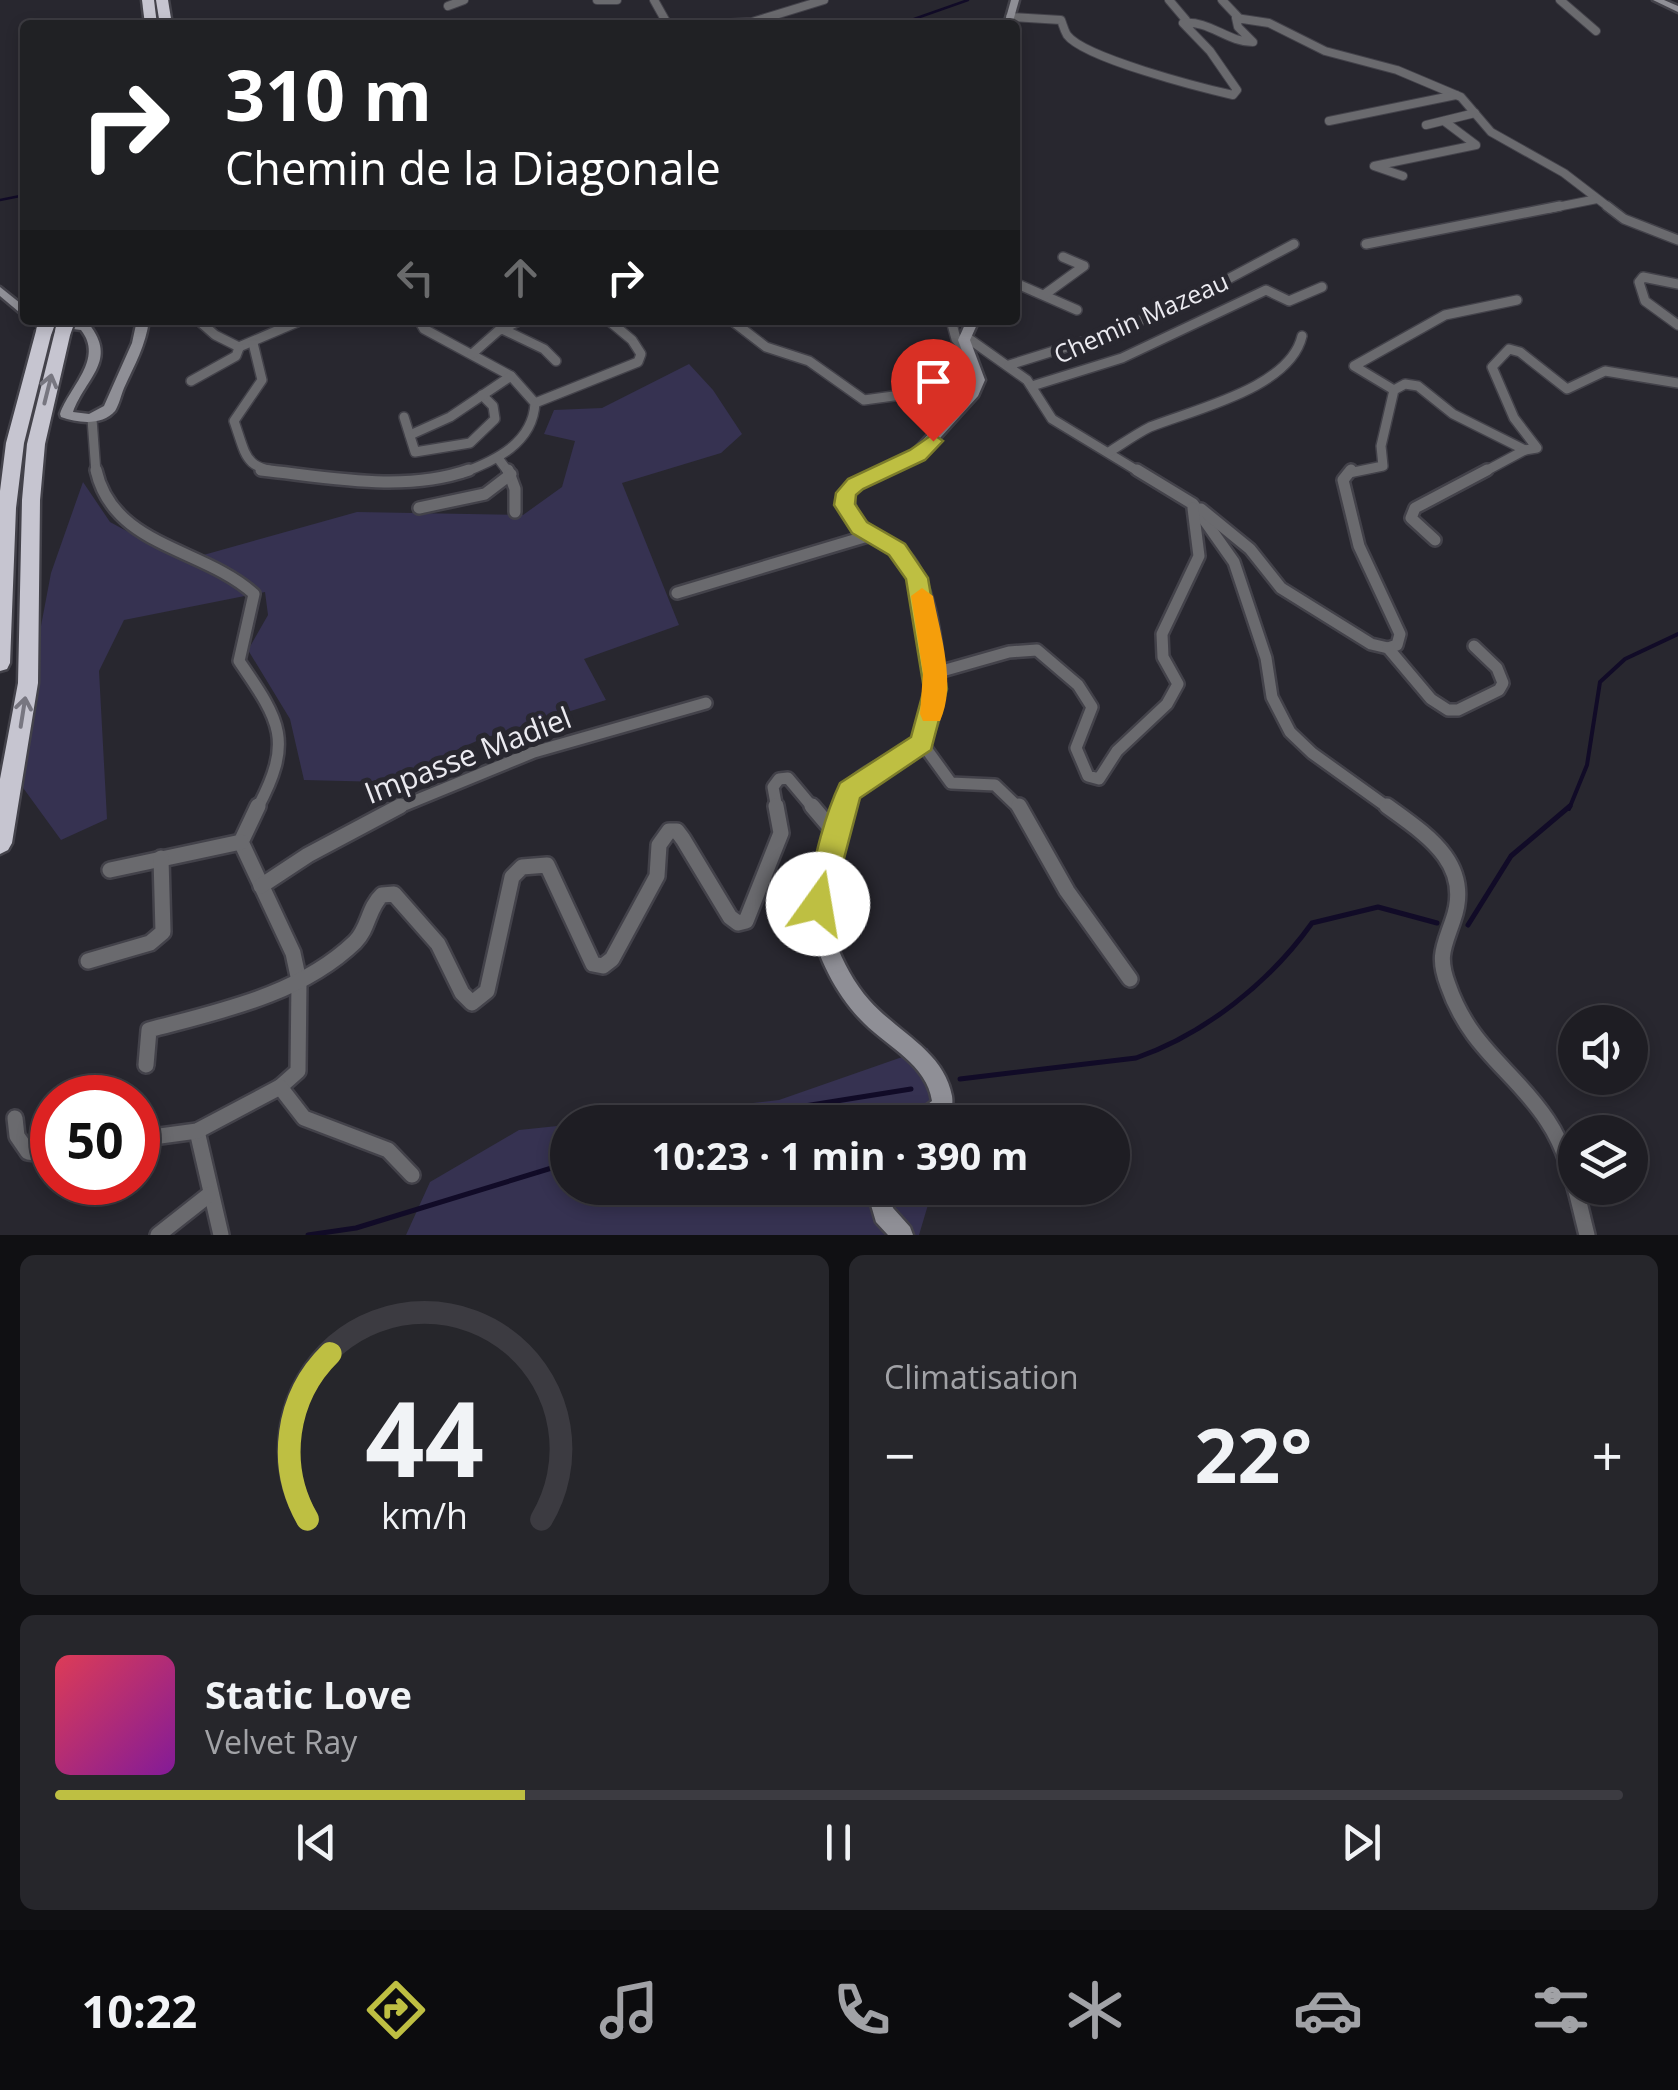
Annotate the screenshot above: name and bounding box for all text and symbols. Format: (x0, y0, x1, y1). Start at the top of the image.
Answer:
text: 310 m (225, 46, 432, 142)
icon: right (60, 60, 190, 190)
text: Chemin de la Diagonale (225, 137, 721, 198)
icon: left (388, 250, 443, 305)
icon: ahead (493, 250, 548, 305)
icon: right (598, 250, 653, 305)
street label: Chemin Mazeau (1048, 263, 1233, 371)
pin (891, 339, 976, 442)
icon: arrive (906, 354, 961, 409)
one-way arrow (40, 374, 58, 406)
one-way arrow (14, 696, 33, 729)
street label: Impasse Madiel (358, 696, 577, 813)
position arrow (766, 852, 870, 956)
map controls (1558, 1005, 1648, 1205)
button: sound (1558, 1005, 1648, 1095)
speed limit sign: 50 (30, 1075, 160, 1205)
button: layers (1558, 1115, 1648, 1205)
text: 10:23 · 1 min · 390 m (652, 1129, 1028, 1181)
text: Climatisation (884, 1355, 1079, 1398)
text: 44 (365, 1366, 484, 1507)
text: 22° (1195, 1403, 1312, 1505)
text: − (884, 1417, 915, 1492)
text: + (1592, 1417, 1623, 1492)
text: km/h (381, 1491, 468, 1539)
text: Static Love (205, 1668, 412, 1720)
text: Velvet Ray (205, 1720, 357, 1763)
icon: previous (289, 1815, 344, 1870)
icon: pause (811, 1815, 866, 1870)
icon: next (1334, 1815, 1389, 1870)
icon: directions (361, 1975, 431, 2045)
icon: music (594, 1975, 664, 2045)
icon: phone (827, 1975, 897, 2045)
icon: climate (1060, 1975, 1130, 2045)
icon: car (1293, 1975, 1363, 2045)
icon: filters (1526, 1975, 1596, 2045)
text: 10:22 (82, 1980, 197, 2041)

